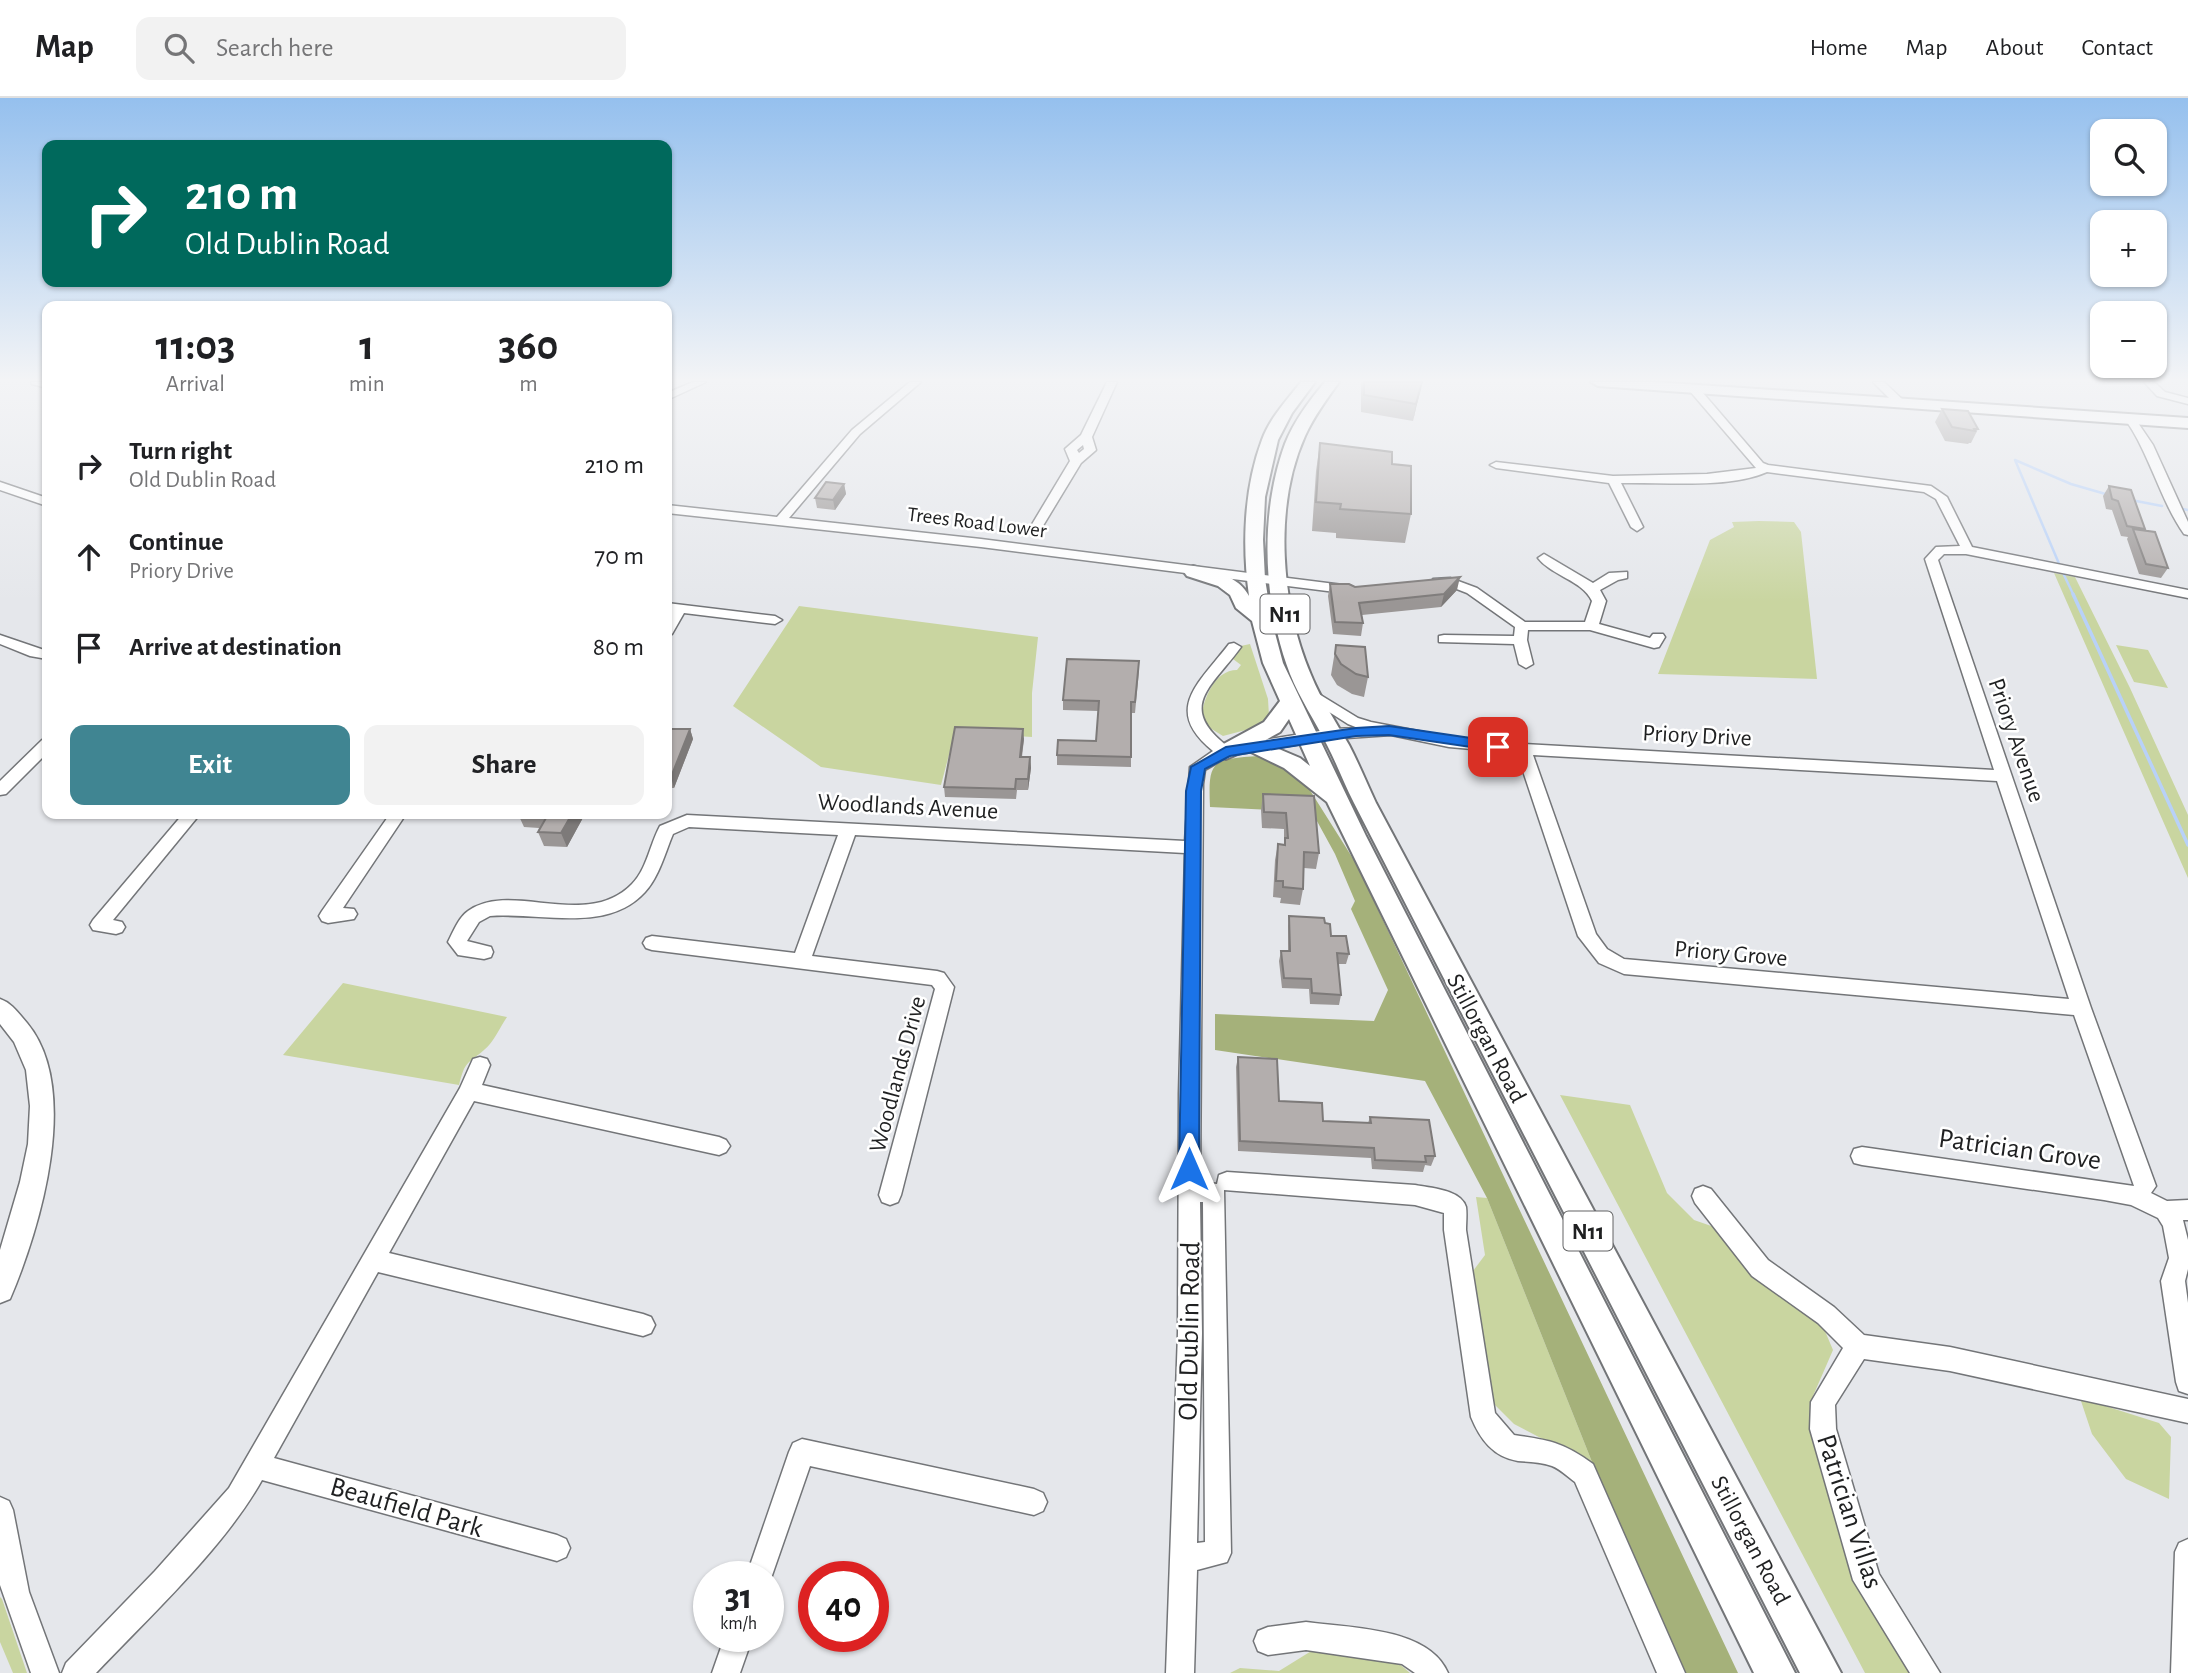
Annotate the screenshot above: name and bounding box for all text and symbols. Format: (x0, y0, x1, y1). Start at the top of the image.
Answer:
search box (136, 17, 626, 80)
icon: search (160, 29, 198, 67)
text: Map (35, 31, 94, 64)
text: Search here (216, 35, 334, 61)
text: Home (1810, 36, 1868, 60)
text: Map (1906, 36, 1948, 60)
text: About (1986, 36, 2043, 60)
text: Contact (2081, 36, 2153, 60)
map controls (2090, 119, 2167, 378)
button: search (2090, 119, 2167, 196)
icon: right (70, 168, 161, 259)
text: 210 m (185, 170, 298, 219)
button: + (2090, 210, 2167, 287)
text: Old Dublin Road (185, 228, 390, 260)
button: − (2090, 301, 2167, 378)
text: 11:03 (156, 325, 235, 367)
text: 1 (359, 325, 374, 367)
text: 360 (498, 325, 558, 367)
text: Arrival (166, 373, 225, 396)
text: min (349, 373, 385, 396)
text: m (519, 373, 538, 396)
text: Turn right (129, 438, 232, 464)
icon: right (70, 447, 108, 485)
text: 210 m (584, 452, 644, 478)
text: Old Dublin Road (129, 469, 276, 492)
street label: Trees Road Lower (906, 504, 1048, 541)
text: Continue (129, 529, 224, 555)
icon: ahead (70, 538, 108, 576)
text: 70 m (594, 543, 644, 569)
text: Priory Drive (129, 560, 234, 583)
road number: N11 (1260, 594, 1310, 634)
icon: arrive (70, 629, 108, 667)
text: Arrive at destination (129, 634, 342, 660)
text: 80 m (593, 634, 644, 660)
street label: Priory Avenue (1984, 675, 2048, 805)
pin (1468, 717, 1528, 777)
street label: Priory Drive (1642, 721, 1752, 751)
button: Exit (70, 725, 350, 805)
button: Share (364, 725, 644, 805)
icon: arrive (1479, 728, 1517, 766)
street label: Woodlands Avenue (817, 790, 999, 824)
street label: Priory Grove (1673, 937, 1788, 971)
street label: Stillorgan Road (1442, 970, 1530, 1107)
street label: Woodlands Drive (866, 994, 930, 1155)
street label: Patrician Grove (1937, 1125, 2103, 1175)
position arrow (1152, 1132, 1226, 1206)
road number: N11 (1564, 1212, 1612, 1250)
street label: Old Dublin Road (1174, 1241, 1206, 1421)
street label: Patrician Villas (1811, 1431, 1887, 1592)
street label: Stillorgan Road (1706, 1472, 1794, 1609)
street label: Beaufield Park (327, 1473, 486, 1543)
speed limit sign: 40 (798, 1561, 889, 1652)
text: 31 (725, 1580, 752, 1615)
text: km/h (720, 1615, 757, 1633)

